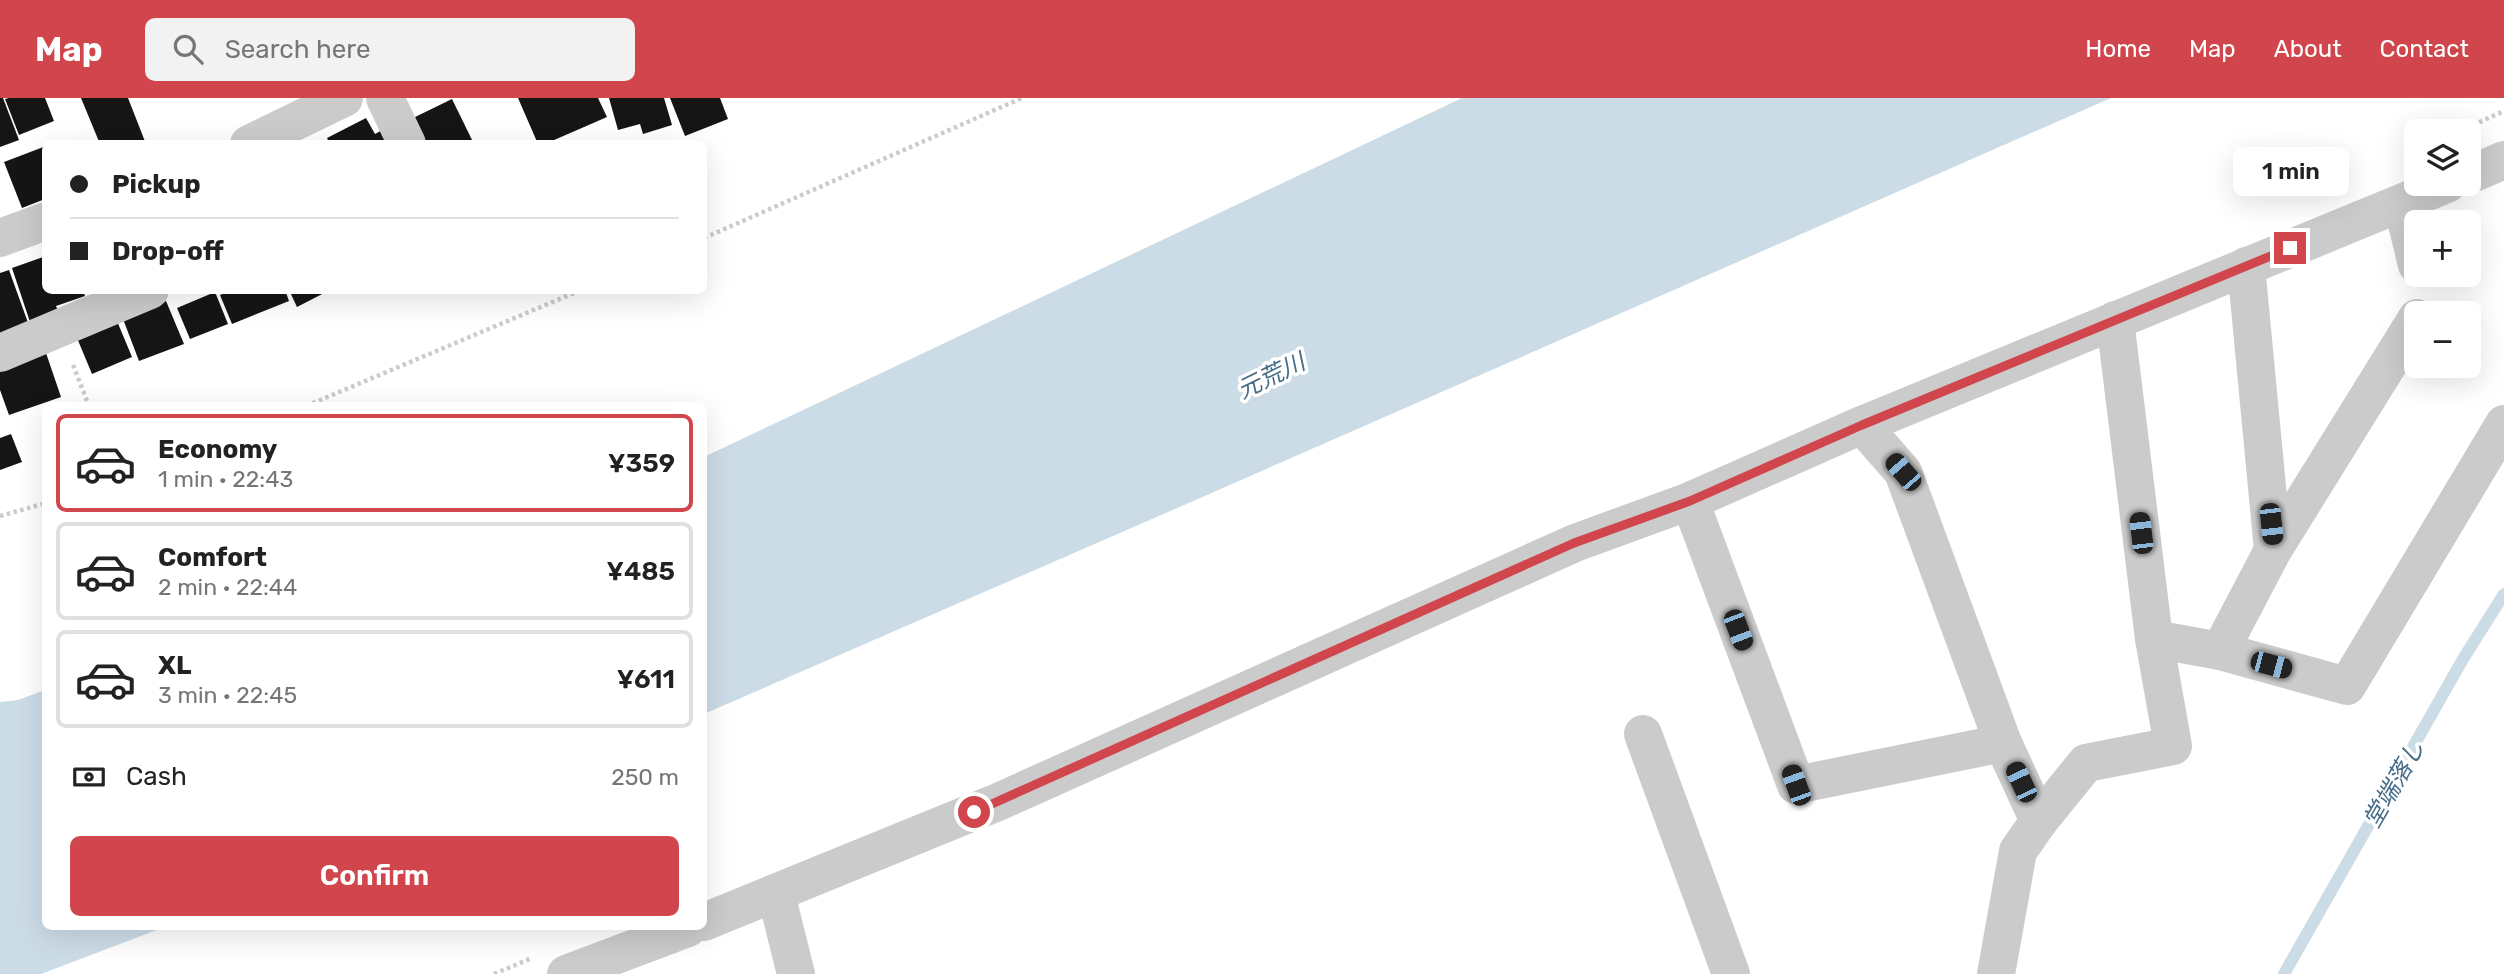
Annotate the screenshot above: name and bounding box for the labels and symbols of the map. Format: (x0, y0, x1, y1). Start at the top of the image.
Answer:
callout: 1 min (2232, 146, 2348, 195)
route end (2274, 232, 2306, 264)
water label: 元荒川 (1233, 346, 1312, 404)
car (1882, 449, 1925, 495)
car (2259, 502, 2284, 546)
car (2129, 511, 2154, 555)
car (1721, 607, 1756, 653)
car (2248, 649, 2295, 681)
water label: 堂端落し (2358, 735, 2430, 833)
car (2003, 759, 2040, 805)
car (1779, 762, 1814, 808)
route start (958, 796, 990, 828)

